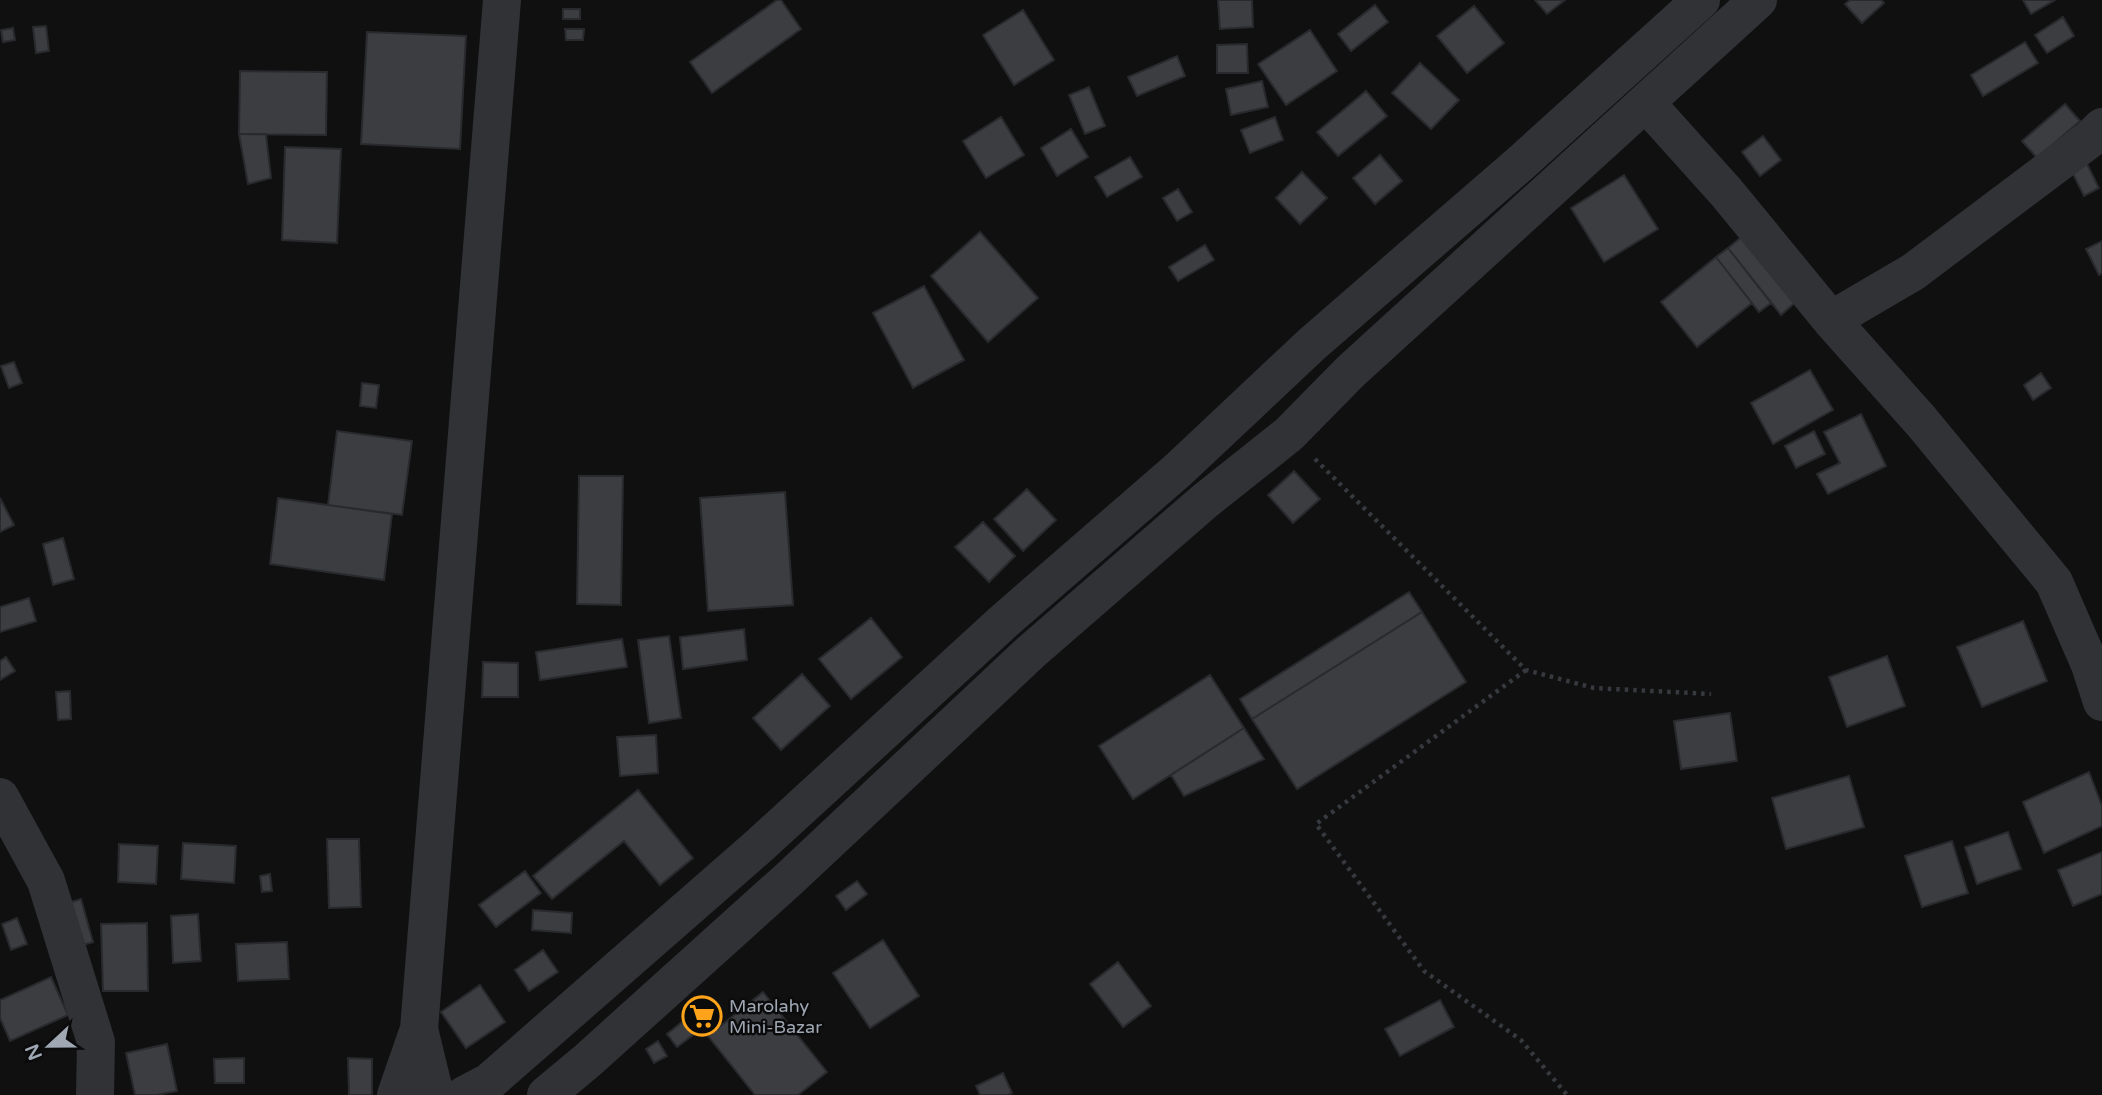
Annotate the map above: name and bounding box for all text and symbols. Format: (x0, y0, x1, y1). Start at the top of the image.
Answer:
supermarket icon: Marolahy Mini-Bazar (681, 995, 723, 1037)
place label: Marolahy Mini-Bazar (729, 995, 822, 1038)
north arrow (14, 1011, 84, 1081)
text: N (21, 1041, 47, 1063)

